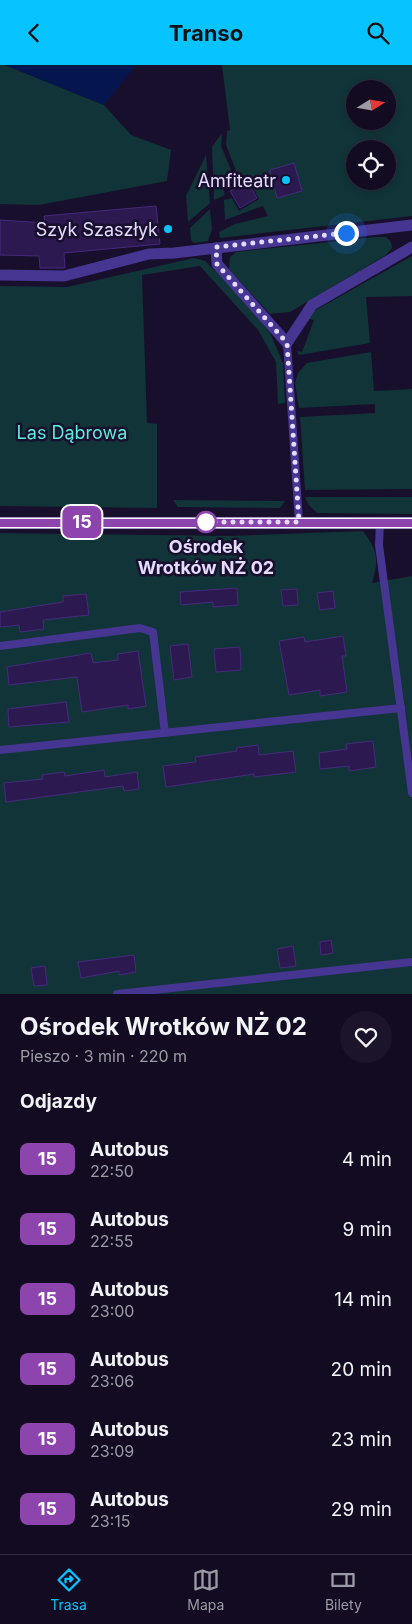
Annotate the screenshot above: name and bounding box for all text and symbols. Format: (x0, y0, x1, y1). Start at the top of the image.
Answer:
icon: back (20, 19, 48, 47)
icon: search (364, 19, 392, 47)
text: Transo (169, 20, 243, 46)
north arrow (346, 80, 396, 130)
map controls (346, 80, 396, 190)
button: locate (346, 140, 396, 190)
place label: Amfiteatr (198, 170, 276, 191)
marker: Amfiteatr (280, 174, 292, 186)
place label: Szyk Szaszłyk (36, 219, 158, 240)
your location (334, 221, 359, 246)
marker: Szyk Szaszłyk (162, 223, 174, 235)
park label: Las Dąbrowa (17, 422, 127, 443)
line badge: 15 (59, 506, 104, 538)
text: 15 (72, 511, 92, 532)
marker: Ośrodek Wrotków NŻ 02 (195, 511, 217, 533)
place label: Ośrodek Wrotków NŻ 02 (138, 536, 274, 578)
button: heart (340, 1011, 392, 1063)
text: Ośrodek Wrotków NŻ 02 (20, 1012, 307, 1041)
text: Pieszo · 3 min · 220 m (20, 1046, 187, 1066)
text: Odjazdy (20, 1090, 97, 1113)
text: Autobus (90, 1138, 169, 1161)
text: 15 (38, 1148, 57, 1169)
text: 4 min (342, 1148, 392, 1171)
text: 22:50 (90, 1161, 134, 1181)
text: Autobus (90, 1208, 169, 1231)
text: 15 (38, 1218, 57, 1239)
text: 9 min (342, 1218, 392, 1241)
text: 22:55 (90, 1231, 134, 1251)
text: Autobus (90, 1278, 169, 1301)
text: 15 (38, 1288, 57, 1309)
text: 14 min (334, 1288, 392, 1311)
text: 23:00 (90, 1301, 134, 1321)
text: Autobus (90, 1348, 169, 1371)
text: 15 (38, 1358, 57, 1379)
text: 20 min (331, 1358, 392, 1381)
text: 23:06 (90, 1371, 134, 1391)
text: Autobus (90, 1418, 169, 1441)
text: 15 (38, 1428, 57, 1449)
text: 23 min (331, 1428, 392, 1451)
text: 23:09 (90, 1441, 134, 1461)
text: Autobus (90, 1488, 169, 1511)
text: 15 (38, 1498, 57, 1519)
text: 29 min (331, 1498, 392, 1521)
text: 23:15 (90, 1511, 130, 1531)
tab: Trasa (50, 1566, 87, 1613)
tab: Mapa (187, 1566, 224, 1613)
tab: Bilety (325, 1566, 362, 1613)

